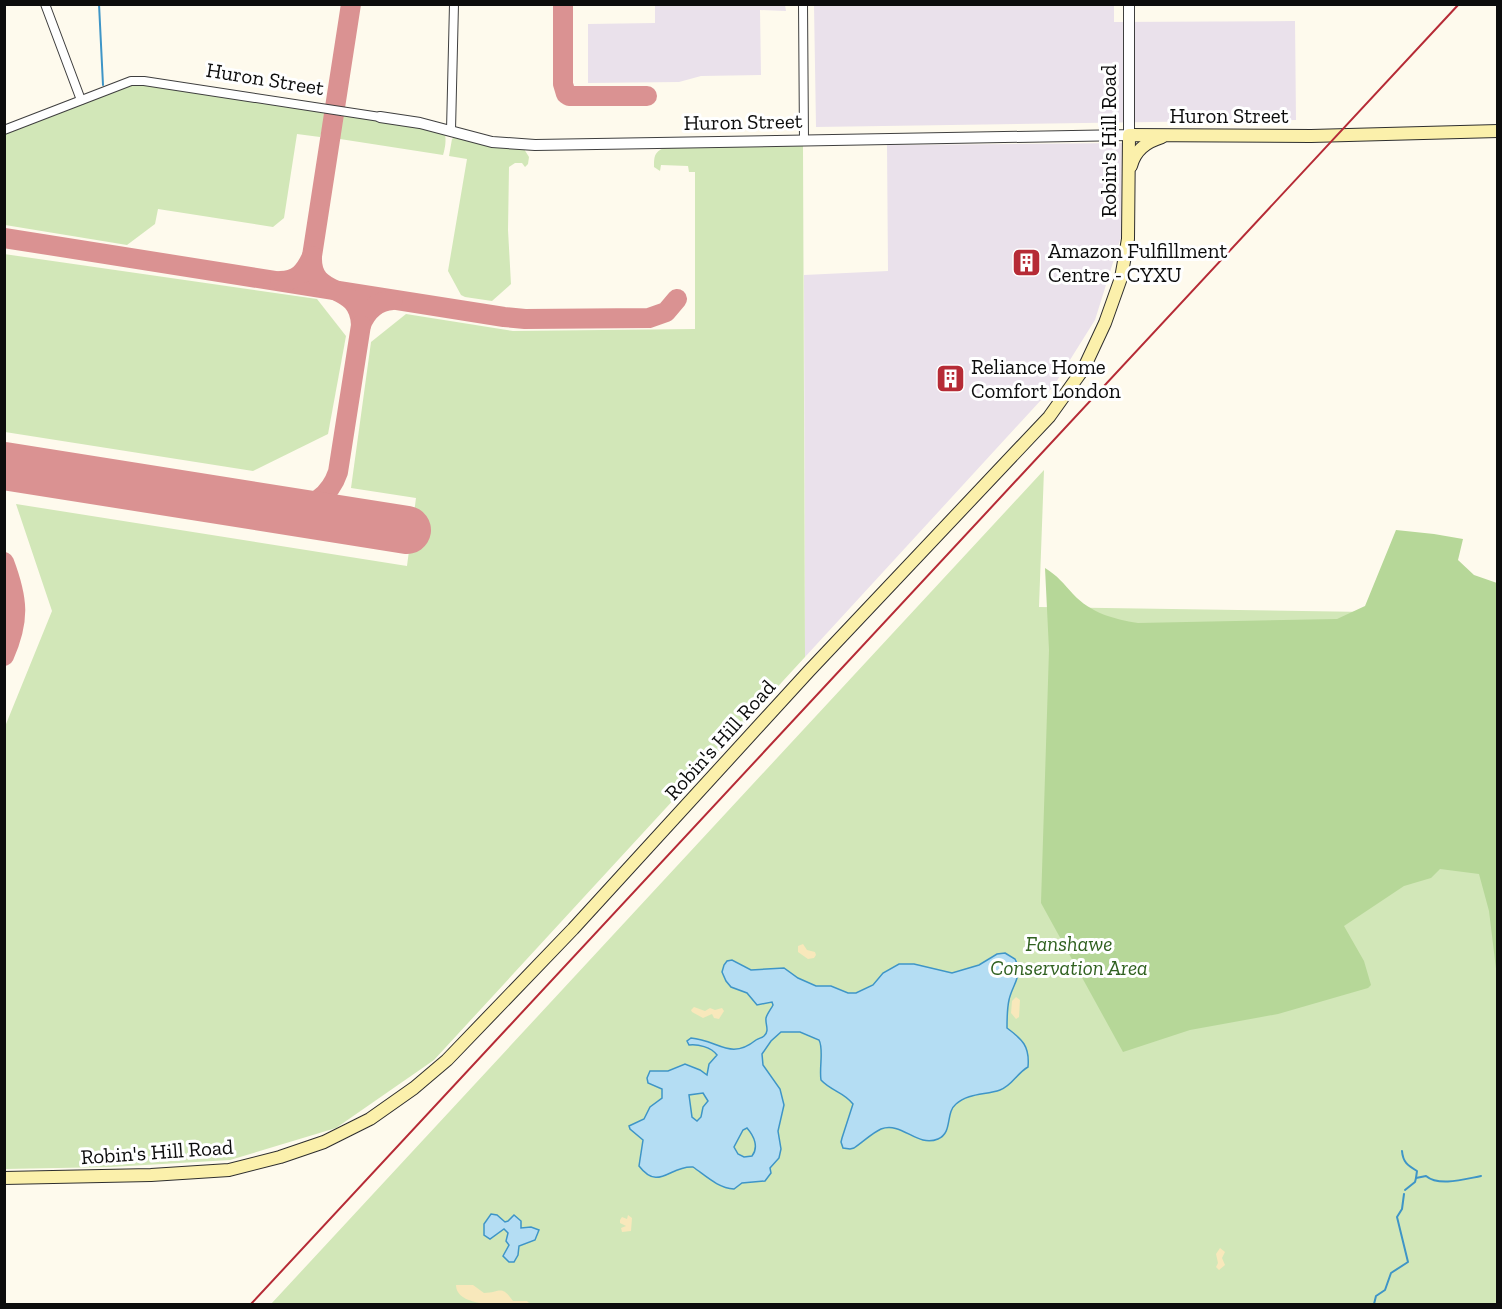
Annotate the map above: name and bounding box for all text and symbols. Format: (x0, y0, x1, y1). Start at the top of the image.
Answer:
street label: Huron Street (204, 57, 326, 100)
street label: Robin's Hill Road (1096, 64, 1121, 218)
street label: Huron Street (1170, 103, 1289, 128)
street label: Huron Street (683, 108, 803, 135)
place label: Amazon Fulfillment Centre - CYXU (1048, 238, 1227, 287)
building icon: Amazon Fulfillment Centre - CYXU (1011, 247, 1043, 279)
place label: Reliance Home Comfort London (971, 354, 1121, 403)
building icon: Reliance Home Comfort London (934, 363, 966, 395)
street label: Robin's Hill Road (659, 674, 780, 805)
park label: Fanshawe Conservation Area (990, 931, 1148, 980)
street label: Robin's Hill Road (80, 1134, 235, 1169)

